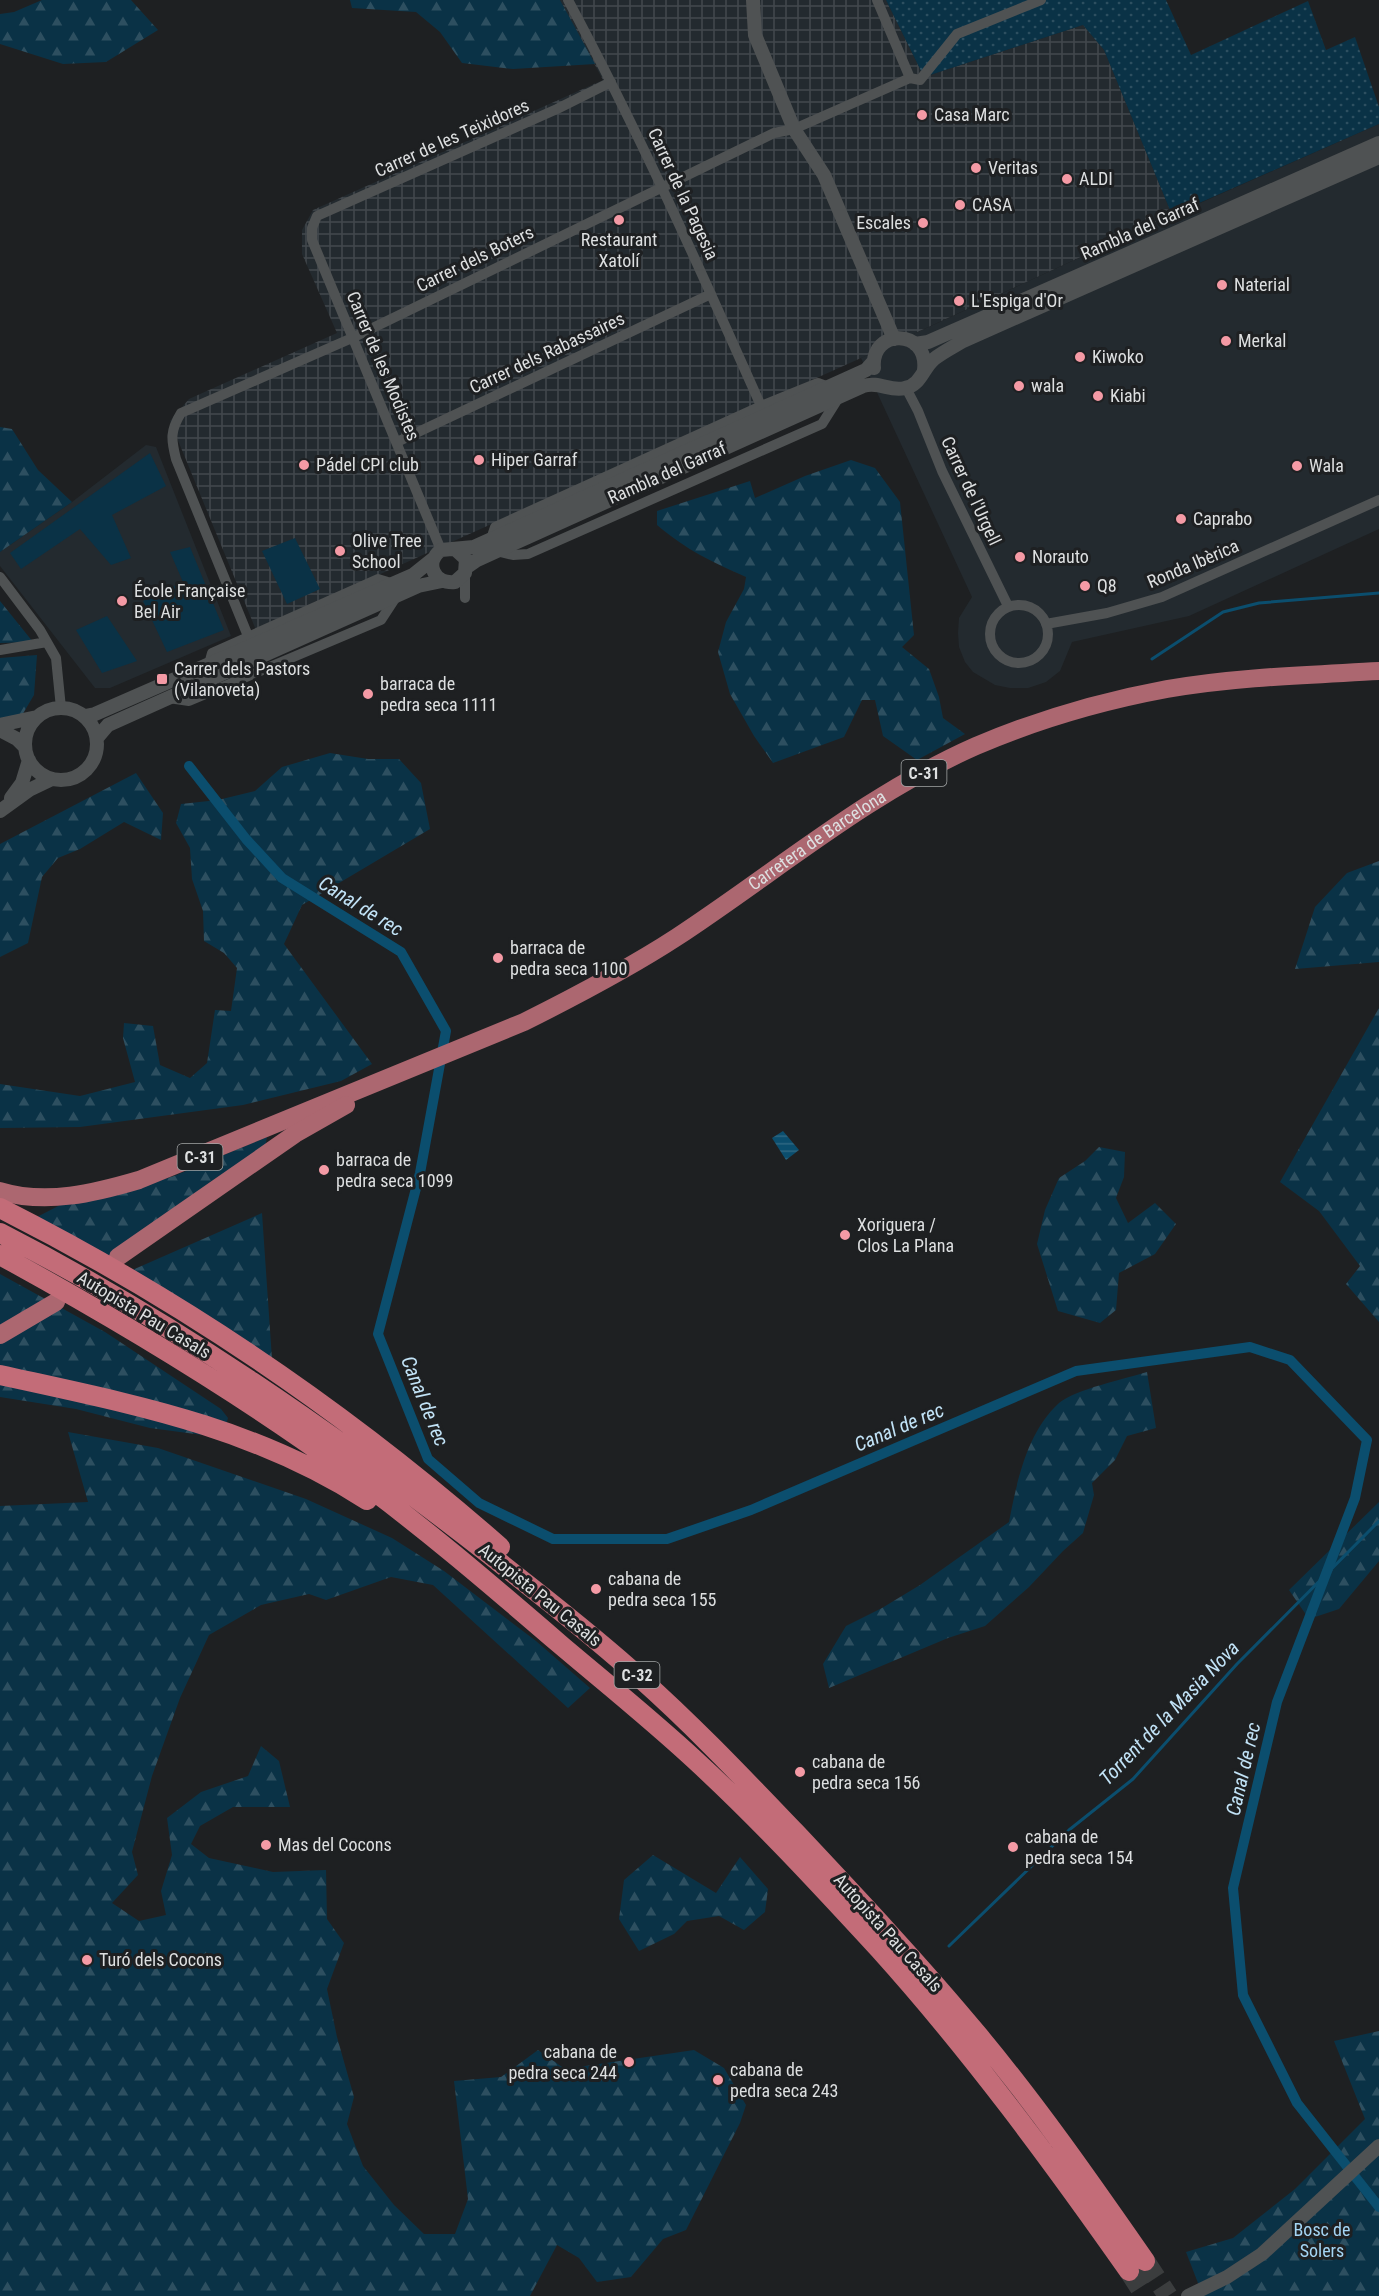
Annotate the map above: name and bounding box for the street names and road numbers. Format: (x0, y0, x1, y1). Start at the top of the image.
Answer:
street label: Carrer de les Teixidores (371, 94, 532, 181)
street label: Carrer de la Pagesia (644, 125, 723, 263)
street label: Rambla del Garraf (1077, 193, 1202, 264)
street label: Carrer dels Boters (413, 221, 537, 296)
street label: Carrer de les Modistes (343, 288, 424, 444)
street label: Carrer dels Rabassaires (466, 307, 628, 398)
street label: Carrer de l'Urgell (937, 433, 1006, 548)
street label: Rambla del Garraf (604, 437, 729, 508)
street label: Ronda Ibèrica (1144, 535, 1242, 592)
road number: C-31 (902, 760, 946, 786)
street label: Carretera de Barcelona (744, 785, 890, 895)
road number: C-31 (178, 1144, 222, 1170)
street label: Autopista Pau Casals (74, 1266, 215, 1363)
street label: Autopista Pau Casals (475, 1539, 606, 1651)
road number: C-32 (614, 1662, 660, 1688)
street label: Autopista Pau Casals (830, 1869, 947, 1996)

